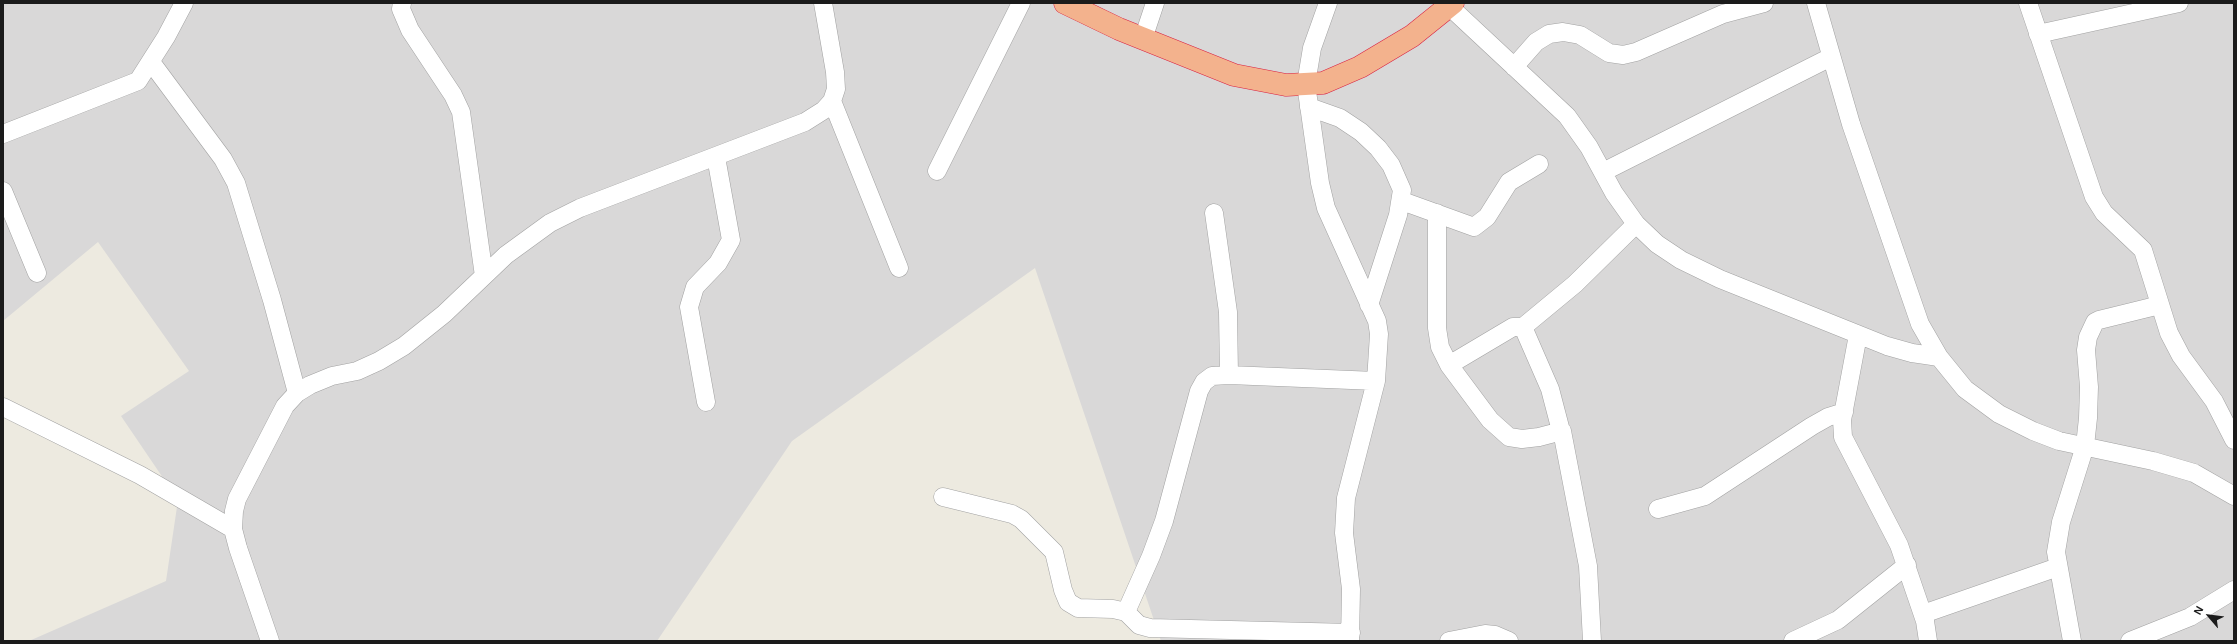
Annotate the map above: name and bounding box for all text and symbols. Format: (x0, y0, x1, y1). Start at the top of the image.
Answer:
north arrow (2189, 596, 2229, 636)
text: N (2191, 604, 2206, 617)

